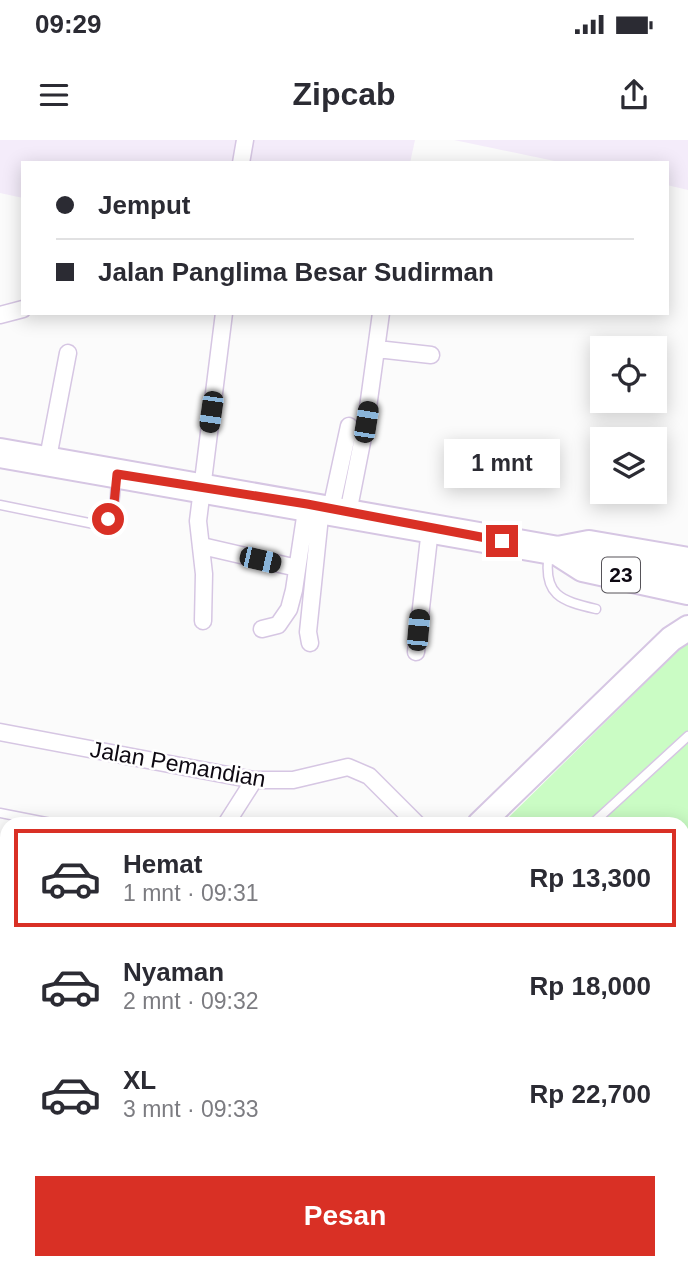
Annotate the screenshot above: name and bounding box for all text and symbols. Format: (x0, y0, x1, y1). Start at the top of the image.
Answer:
text: 09:29 (35, 9, 102, 39)
icon: menu (35, 76, 73, 114)
text: Zipcab (292, 76, 396, 112)
icon: share (615, 76, 653, 114)
text: Jemput (98, 190, 190, 220)
text: Jalan Panglima Besar Sudirman (98, 257, 494, 287)
map controls (590, 336, 667, 504)
button: locate (590, 336, 667, 413)
car (198, 390, 225, 434)
car (353, 400, 380, 444)
button: layers (590, 427, 667, 504)
callout: 1 mnt (444, 440, 560, 488)
text: 1 mnt (471, 450, 533, 476)
route start (92, 503, 124, 535)
route end (486, 525, 518, 557)
car (238, 545, 283, 575)
road number: 23 (602, 558, 640, 592)
car (406, 608, 431, 652)
street label: Jalan Pemandian (88, 736, 268, 792)
icon: car (39, 847, 102, 910)
text: Hemat (123, 849, 202, 879)
text: Rp 13,300 (530, 863, 651, 893)
text: 1 mnt · 09:31 (123, 880, 259, 906)
icon: car (39, 955, 102, 1018)
text: Nyaman (123, 957, 224, 987)
text: Rp 18,000 (530, 971, 651, 1001)
text: 2 mnt · 09:32 (123, 988, 259, 1014)
icon: car (39, 1063, 102, 1126)
text: XL (123, 1065, 156, 1095)
text: Rp 22,700 (530, 1079, 651, 1109)
text: 3 mnt · 09:33 (123, 1096, 259, 1122)
button: Pesan (35, 1176, 655, 1256)

